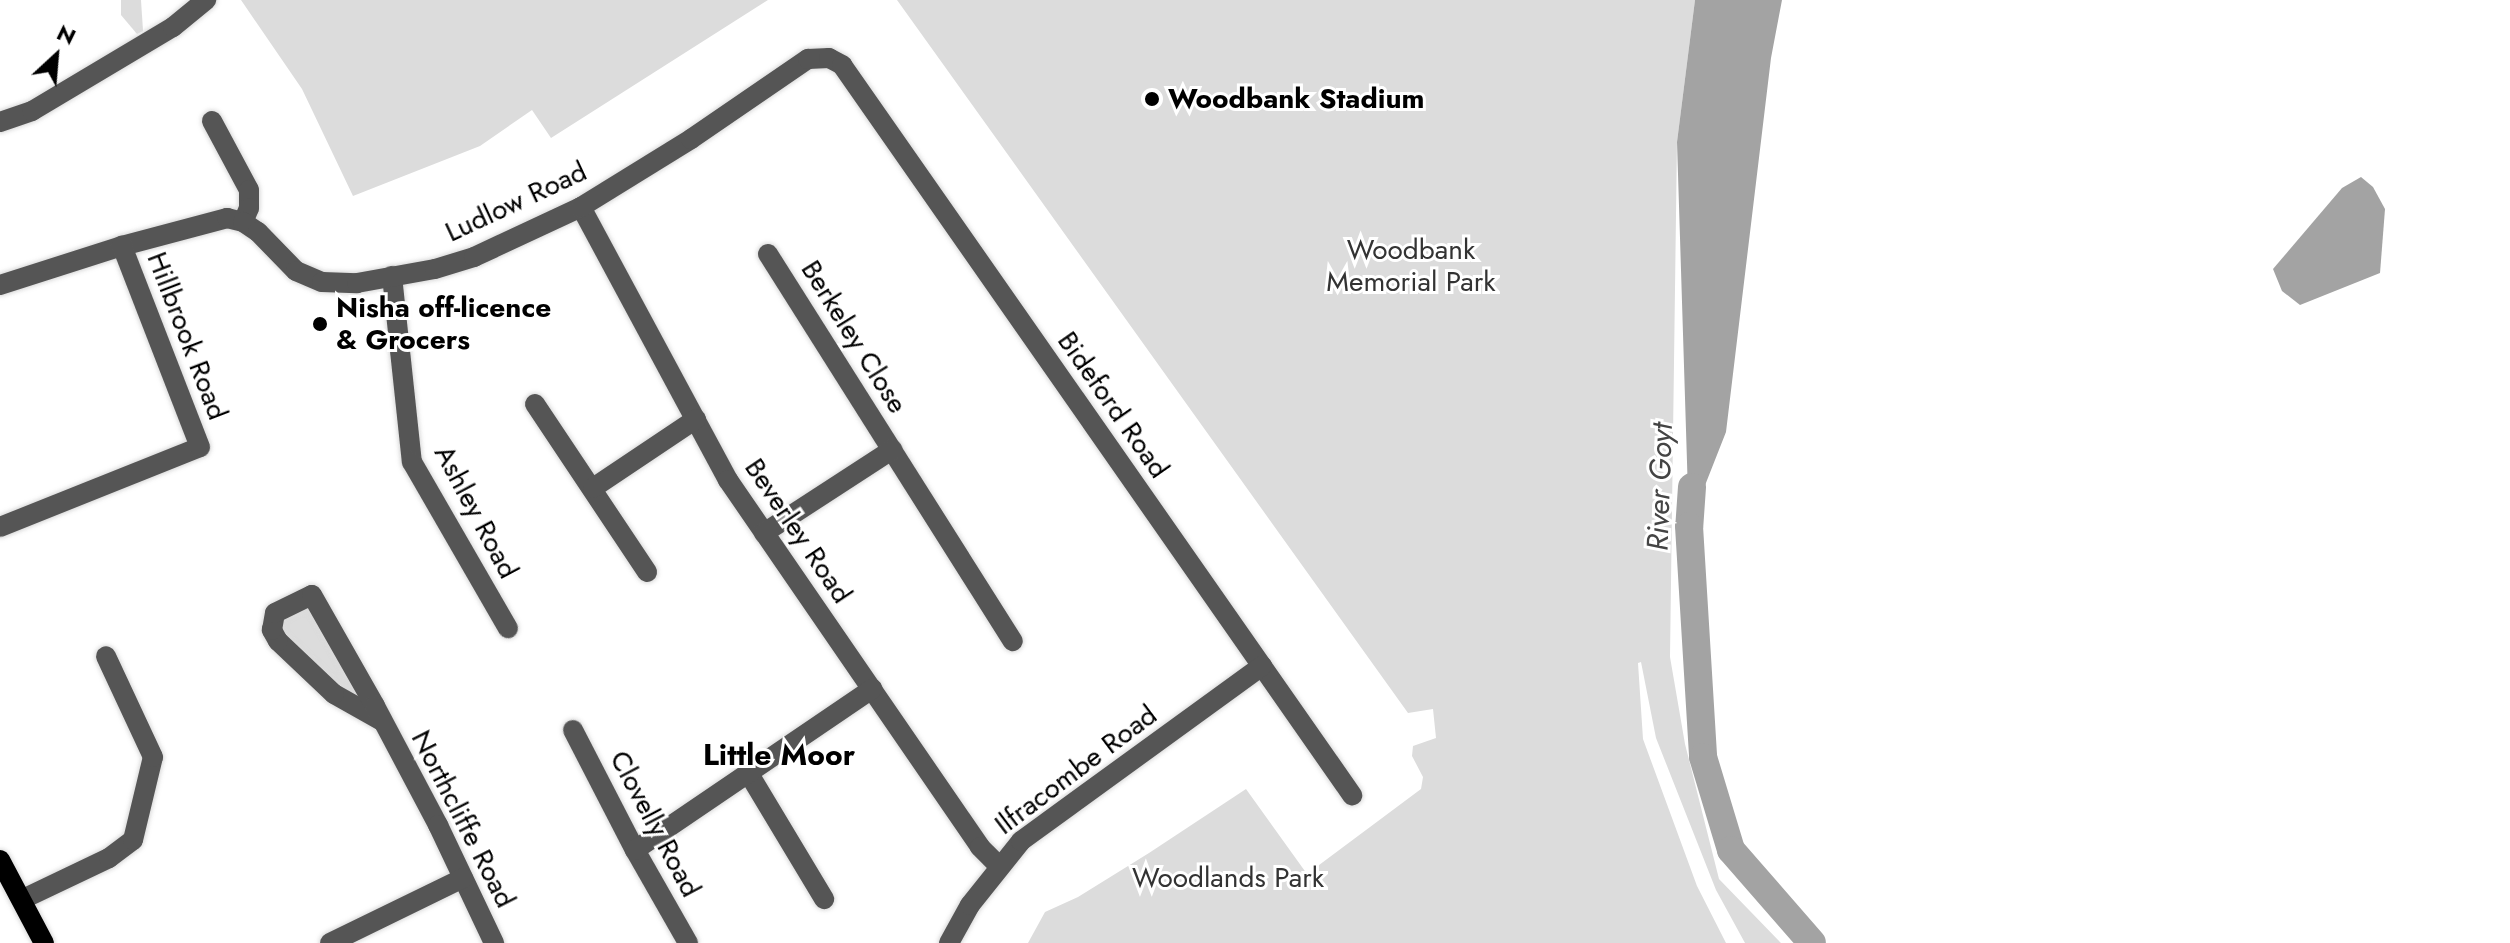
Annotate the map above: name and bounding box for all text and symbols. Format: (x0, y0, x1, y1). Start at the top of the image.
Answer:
north arrow (16, 16, 96, 96)
text: N (52, 16, 81, 53)
place label: Woodbank Stadium (1168, 82, 1424, 116)
marker: Woodbank Stadium (1143, 90, 1161, 108)
street label: Ludlow Road (440, 155, 592, 249)
park label: Woodbank Memorial Park (1326, 233, 1496, 299)
street label: Hillbrook Road (140, 247, 234, 425)
street label: Berkeley Close (794, 254, 914, 420)
place label: Nisha off-licence & Grocers (336, 291, 551, 357)
marker: Nisha off-licence & Grocers (311, 315, 329, 333)
street label: Bideford Road (1050, 325, 1176, 485)
water label: River Goyt (1640, 422, 1680, 552)
street label: Ashley Road (427, 440, 525, 584)
street label: Beverley Road (737, 452, 859, 610)
street label: Ilfracombe Road (988, 698, 1164, 842)
street label: Northcliffe Road (404, 725, 522, 913)
district label: Little Moor (703, 737, 855, 773)
street label: Clovelly Road (602, 745, 708, 903)
park label: Woodlands Park (1132, 861, 1324, 895)

